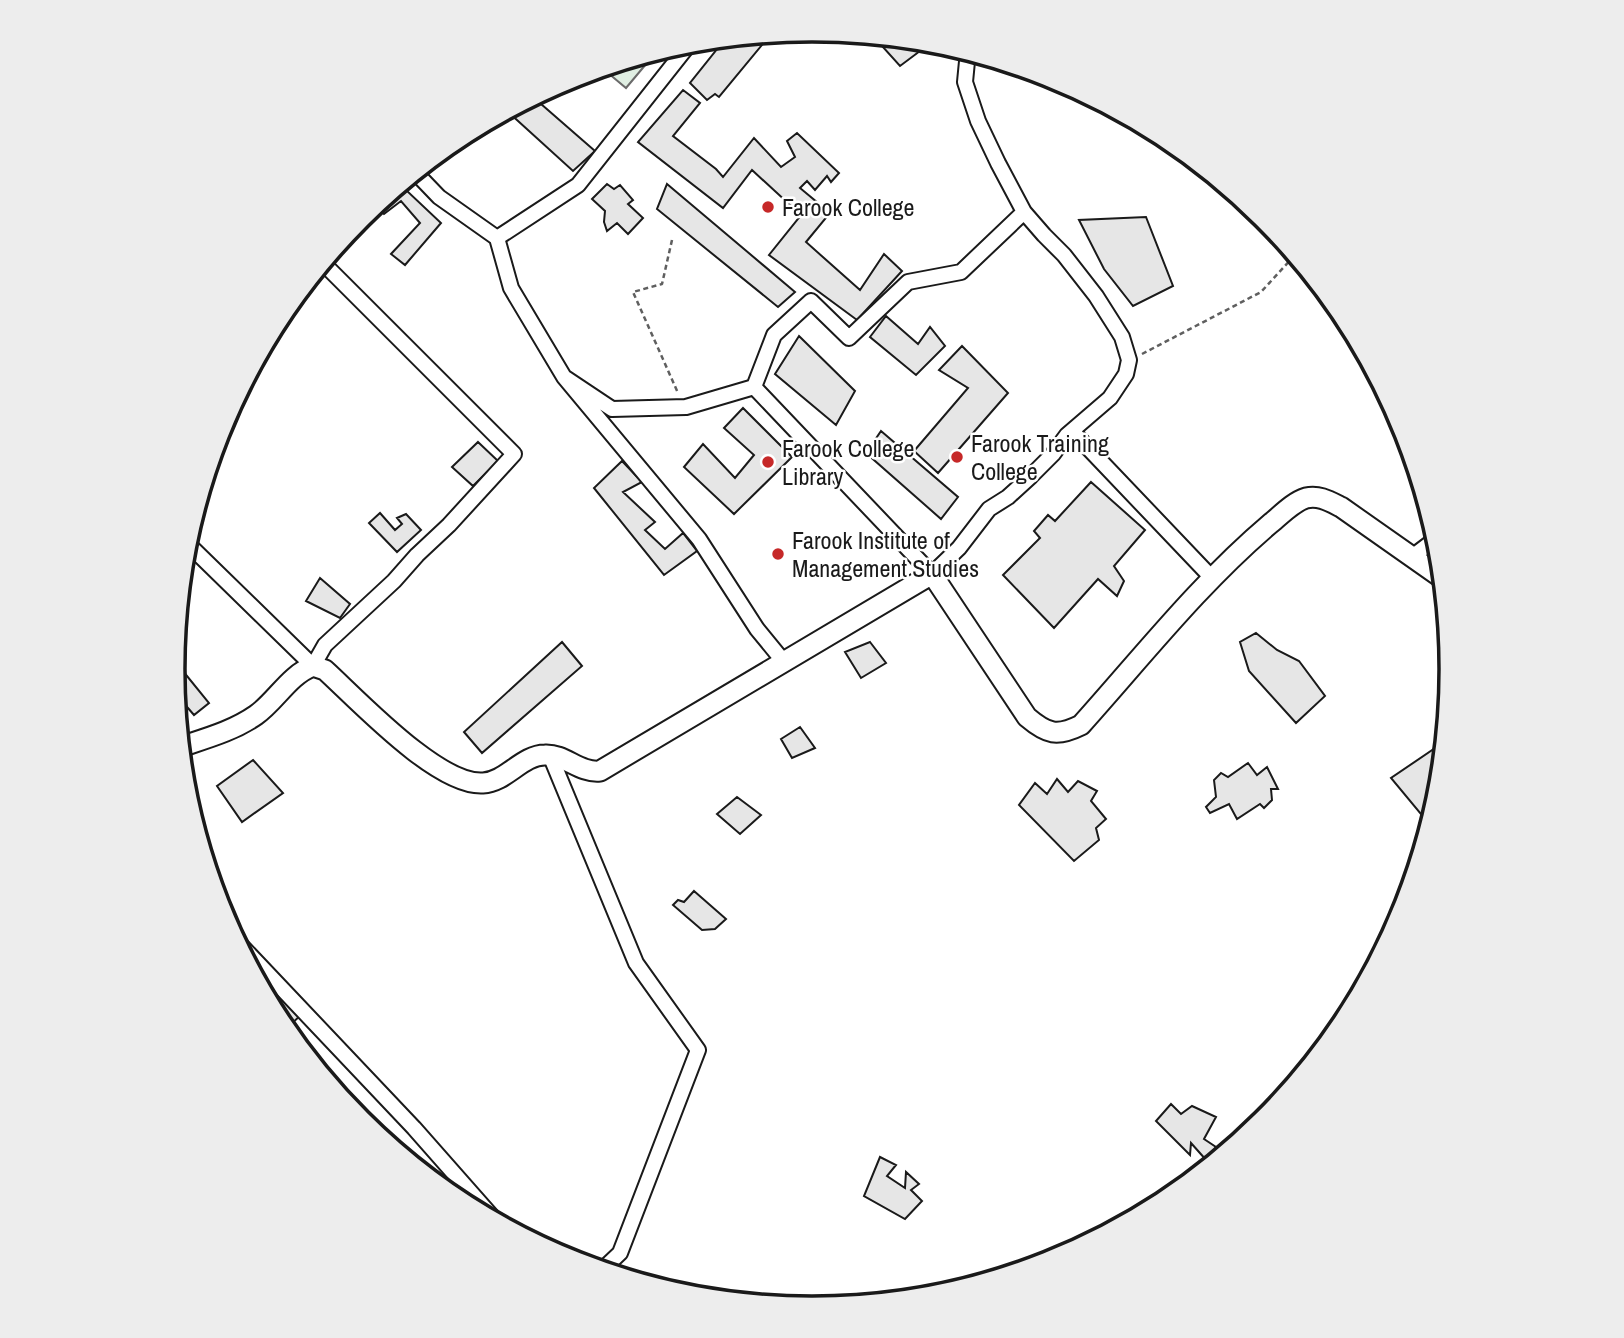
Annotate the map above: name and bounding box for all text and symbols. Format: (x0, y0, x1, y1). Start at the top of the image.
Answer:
place label: Farook College (782, 191, 914, 223)
marker: Farook College (760, 199, 776, 215)
place label: Farook Training College (971, 427, 1109, 487)
place label: Farook College Library (782, 432, 914, 492)
marker: Farook Training College (949, 449, 965, 465)
marker: Farook College Library (760, 454, 776, 470)
place label: Farook Institute of Management Studies (792, 524, 979, 584)
marker: Farook Institute of Management Studies (770, 546, 786, 562)

